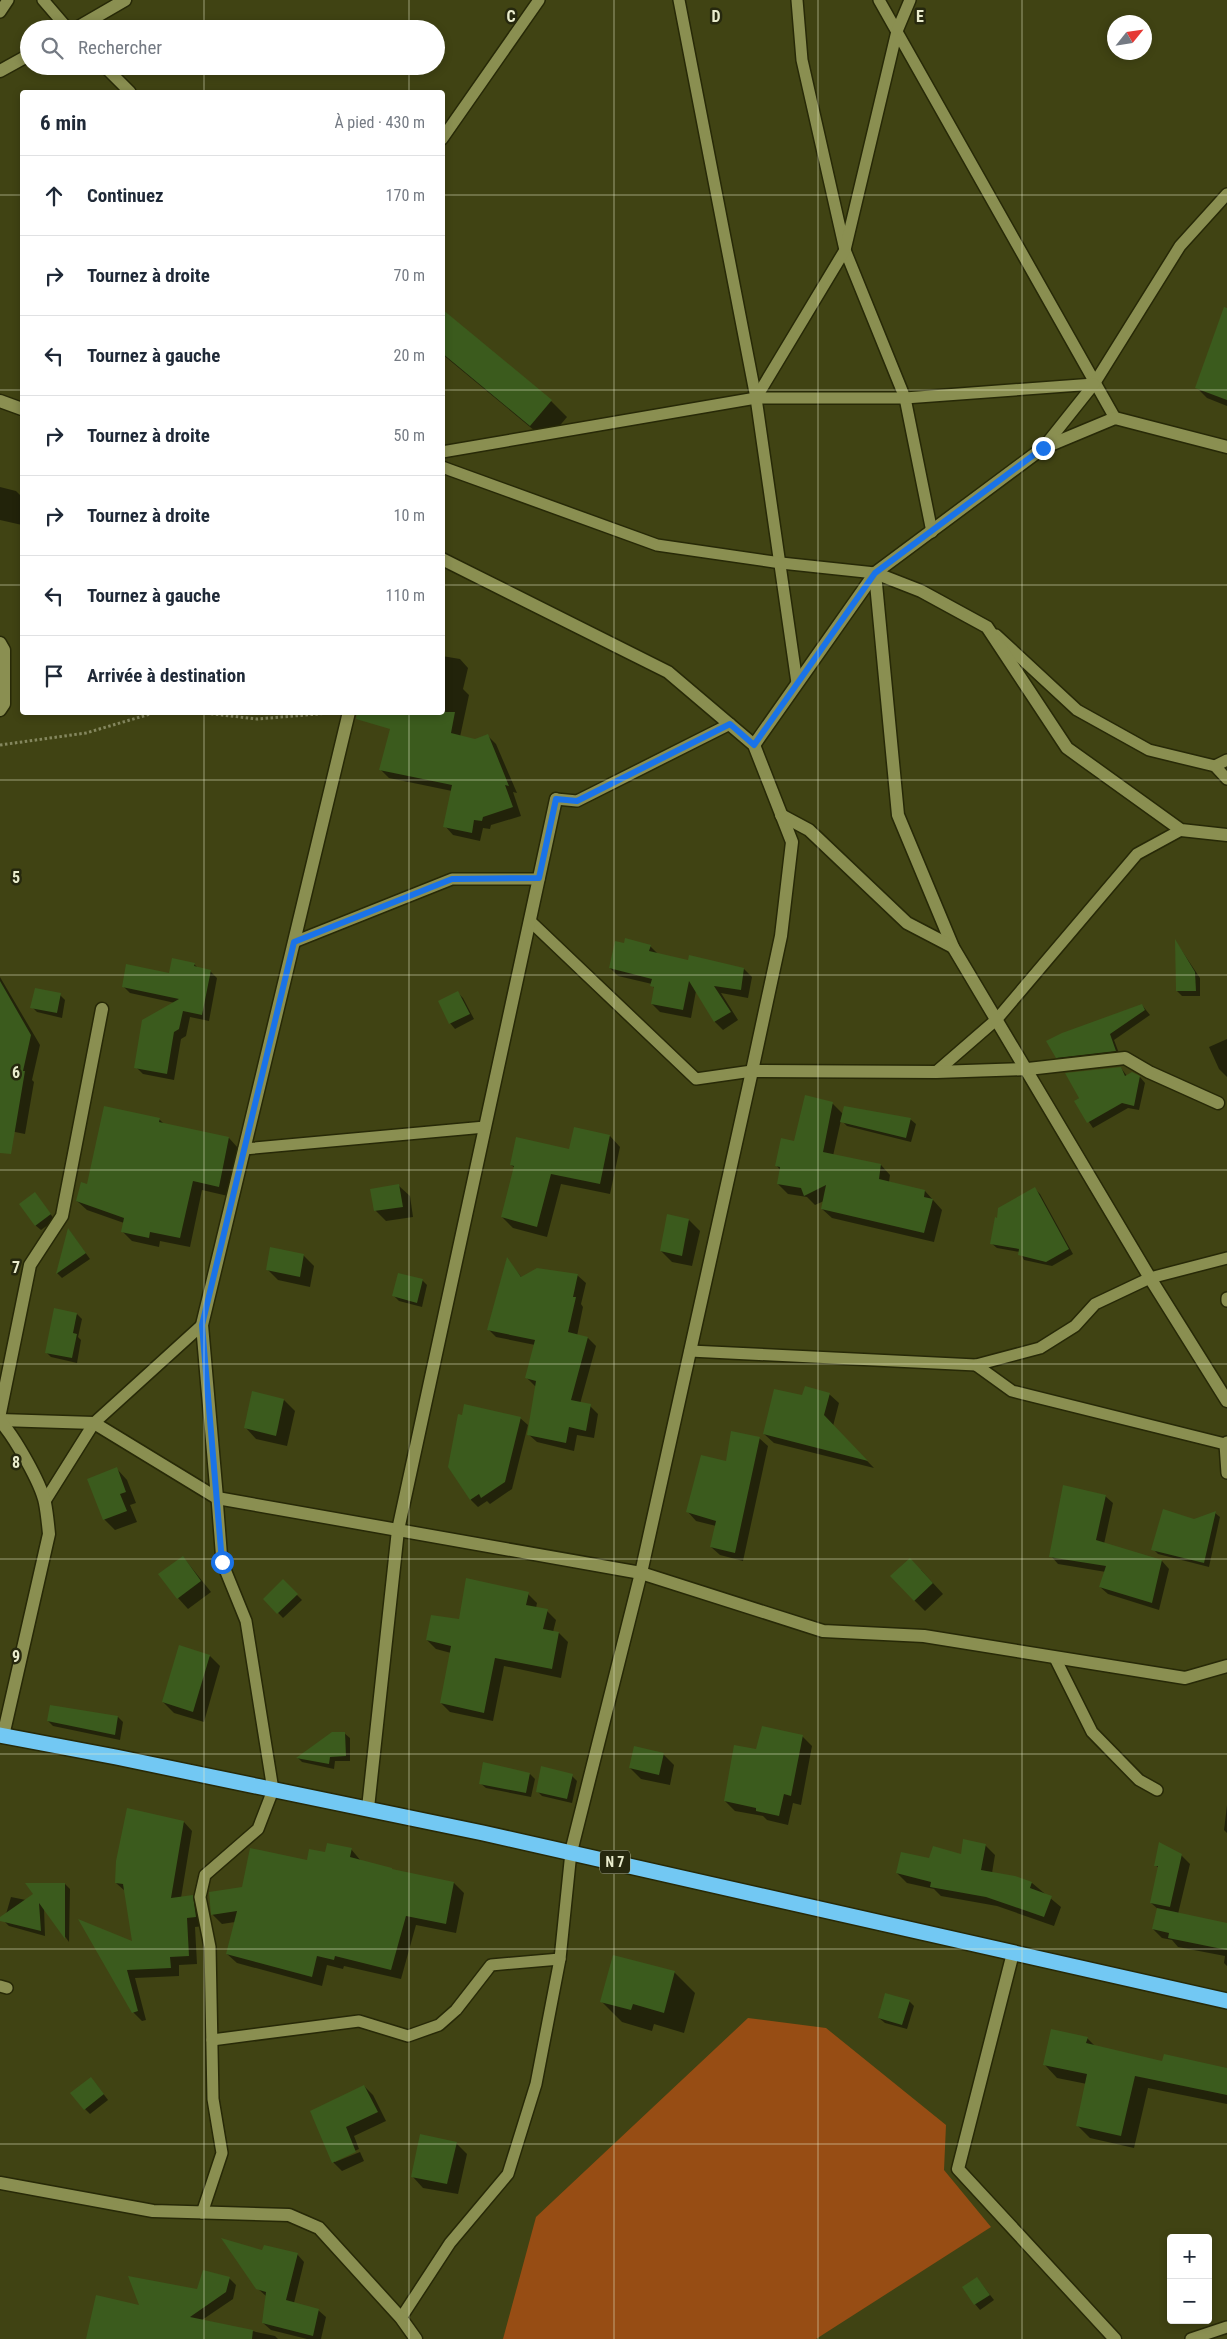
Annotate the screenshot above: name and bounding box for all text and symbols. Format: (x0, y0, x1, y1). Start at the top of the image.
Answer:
text: C (506, 7, 516, 26)
text: D (711, 7, 721, 26)
text: E (916, 7, 924, 26)
north arrow (1107, 15, 1152, 60)
search box (20, 20, 445, 75)
icon: search (38, 34, 66, 62)
text: Rechercher (78, 36, 162, 59)
text: 6 min (40, 111, 87, 135)
text: À pied · 430 m (334, 113, 425, 132)
icon: ahead (40, 182, 68, 210)
text: Continuez (87, 184, 164, 207)
text: 170 m (386, 186, 425, 205)
icon: right (40, 262, 68, 290)
text: Tournez à droite (87, 264, 210, 287)
text: 70 m (393, 266, 425, 285)
icon: left (40, 342, 68, 370)
text: Tournez à gauche (87, 344, 220, 367)
text: 20 m (393, 346, 425, 365)
icon: right (40, 422, 68, 450)
text: Tournez à droite (87, 424, 210, 447)
text: 50 m (393, 426, 425, 445)
route end (1032, 437, 1055, 460)
icon: right (40, 502, 68, 530)
text: Tournez à droite (87, 504, 210, 527)
text: 10 m (393, 506, 425, 525)
icon: left (40, 582, 68, 610)
text: Tournez à gauche (87, 584, 220, 607)
text: 110 m (386, 586, 425, 605)
icon: arrive (40, 662, 68, 690)
text: Arrivée à destination (87, 664, 246, 687)
text: 5 (12, 868, 20, 887)
text: 6 (12, 1063, 20, 1082)
text: 7 (12, 1258, 20, 1277)
text: 8 (12, 1453, 20, 1472)
route start (211, 1551, 234, 1574)
text: 9 (12, 1647, 20, 1666)
road number: N 7 (600, 1850, 630, 1874)
map controls (1167, 2234, 1212, 2324)
button: + (1167, 2234, 1212, 2279)
button: − (1167, 2279, 1212, 2324)

